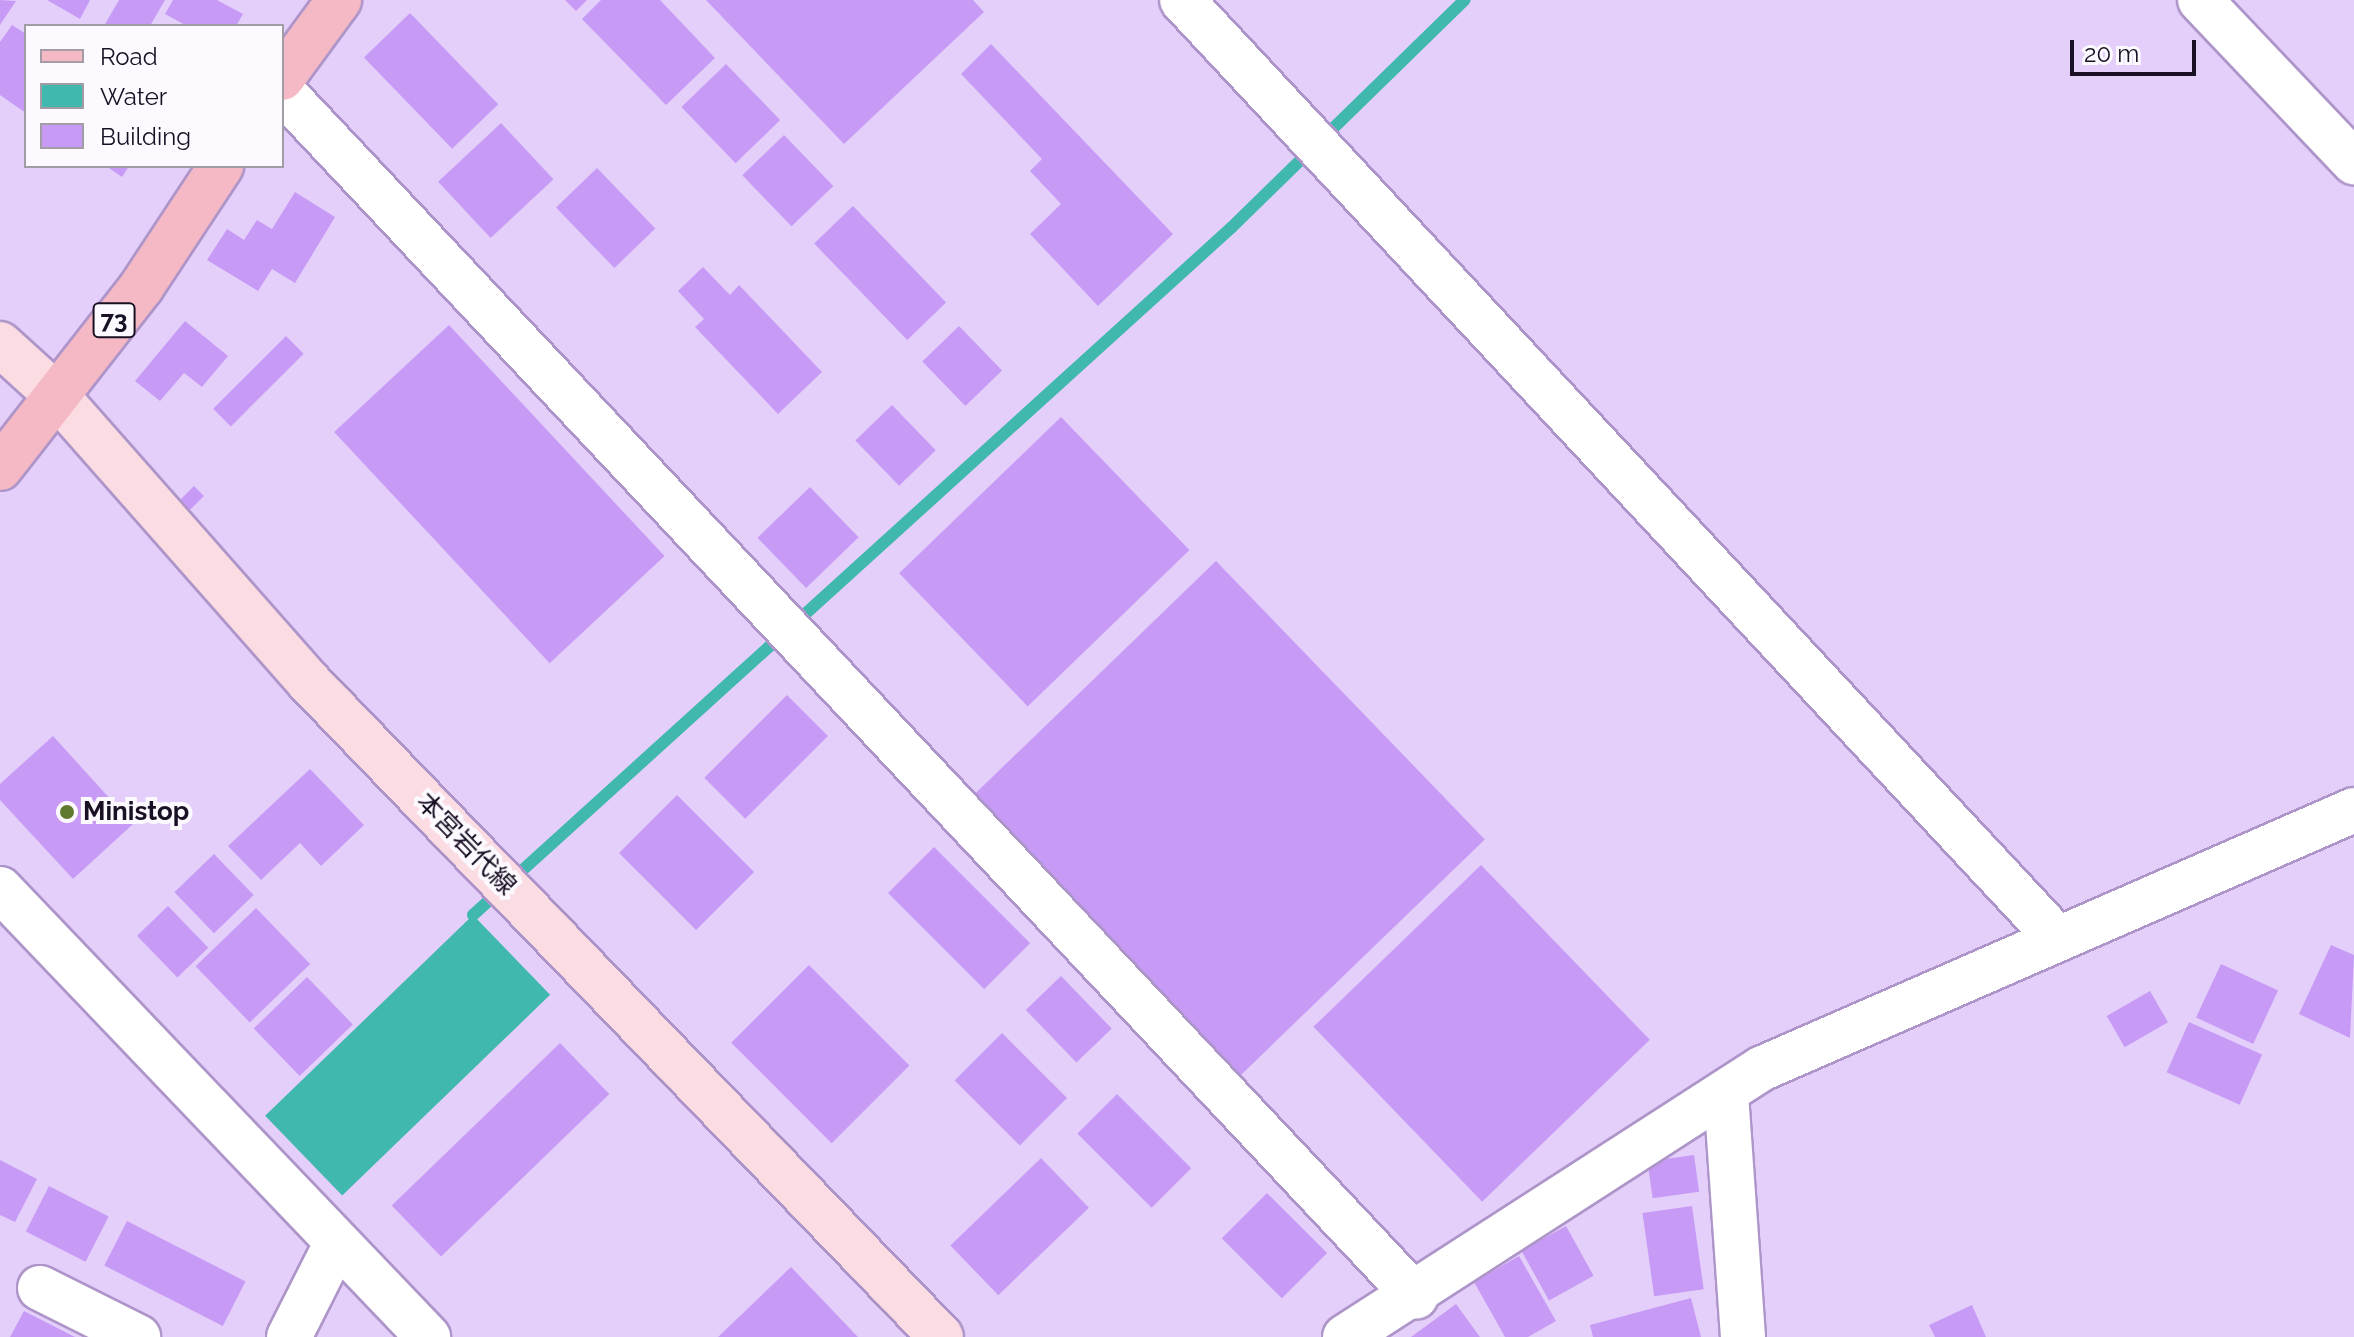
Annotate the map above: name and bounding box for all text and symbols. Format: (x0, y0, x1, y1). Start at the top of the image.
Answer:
legend (24, 24, 284, 168)
scale bar (2074, 24, 2200, 74)
text: 20 m (2084, 39, 2139, 68)
text: Road (100, 42, 158, 71)
text: Water (100, 82, 167, 111)
text: Building (100, 122, 191, 151)
road number: 73 (92, 300, 136, 340)
street label: 本宮岩代線 (410, 786, 522, 902)
place label: Ministop (83, 796, 189, 828)
marker: Ministop (58, 803, 76, 821)

